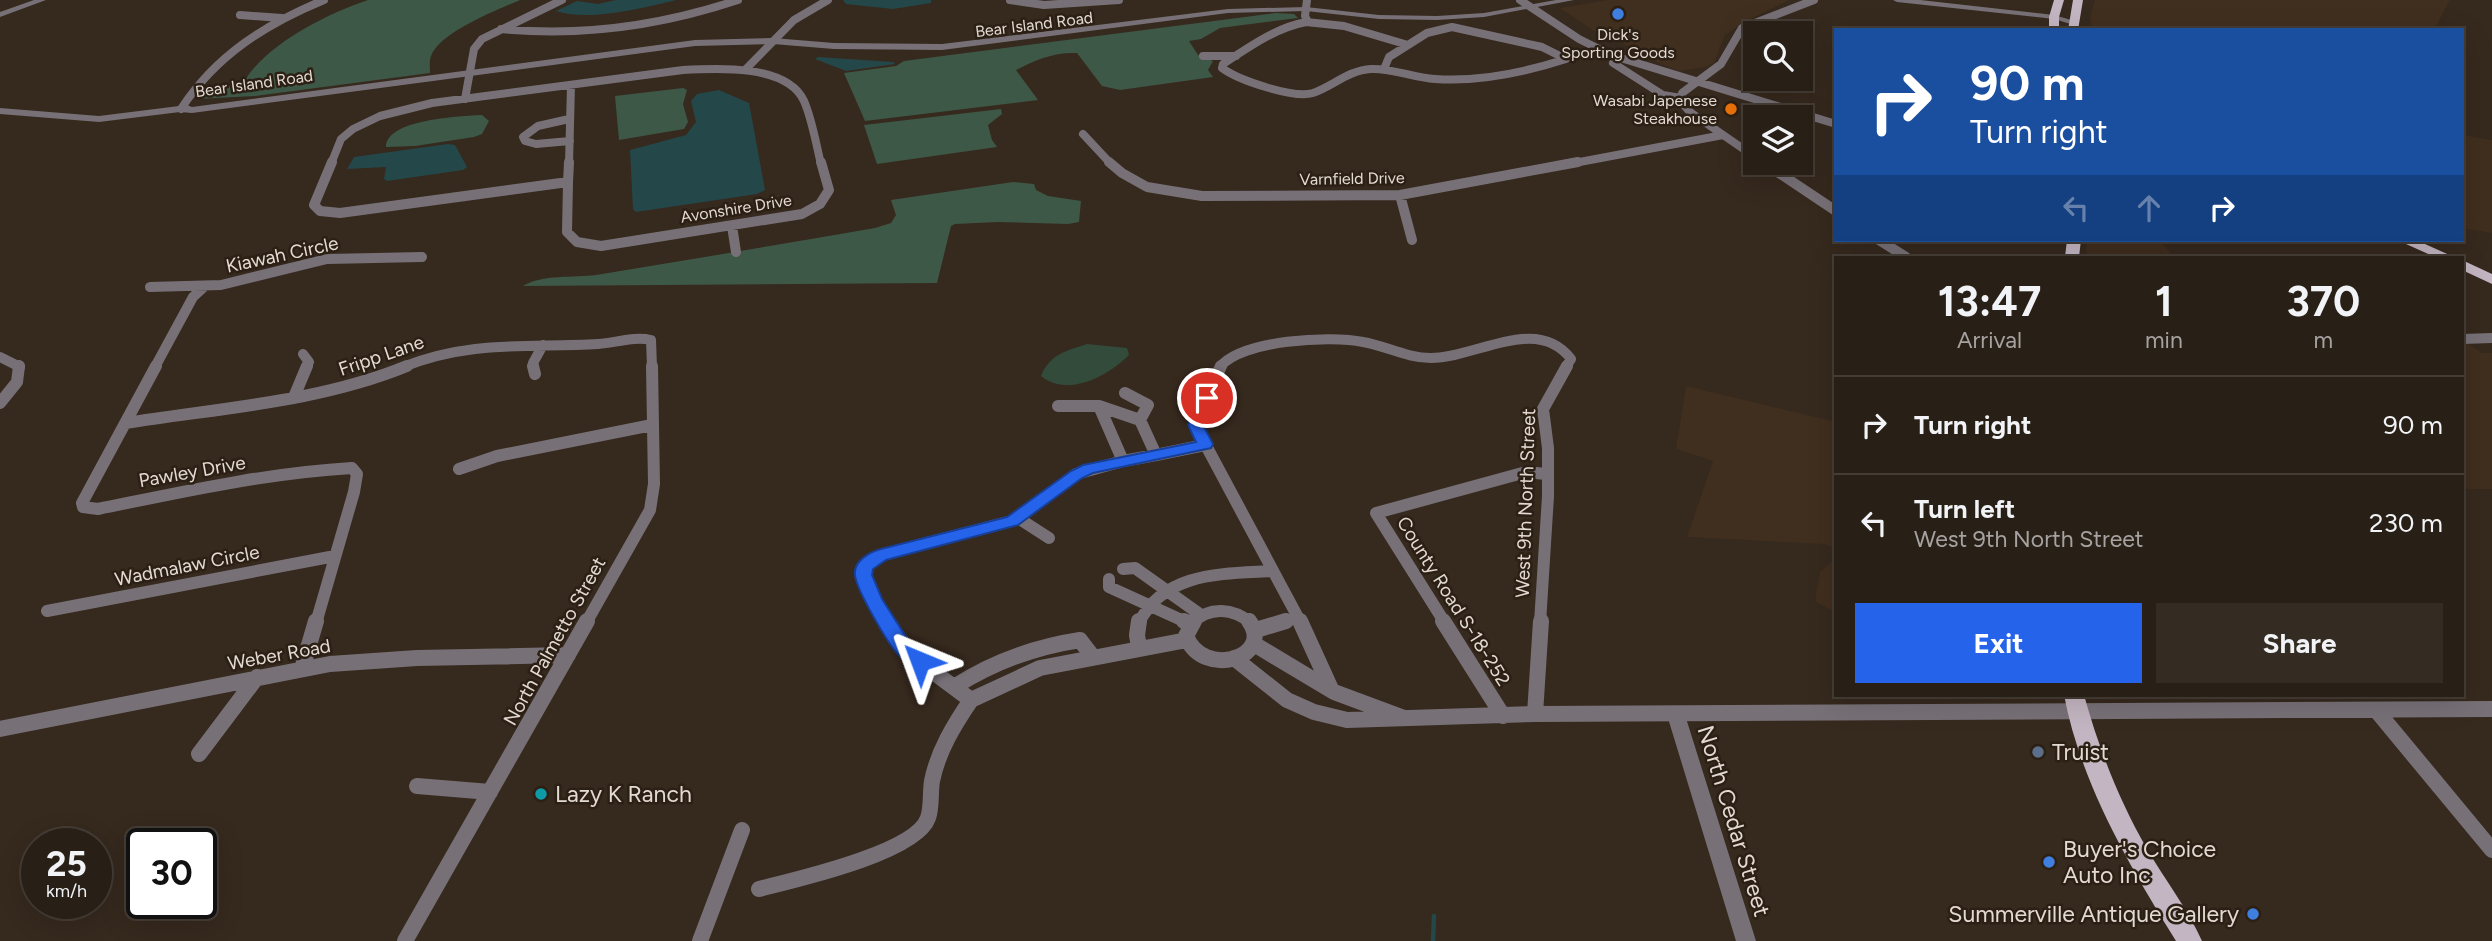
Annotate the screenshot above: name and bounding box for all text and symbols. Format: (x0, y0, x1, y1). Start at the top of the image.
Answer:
marker: Dick's Sporting Goods (1610, 6, 1626, 22)
street label: Bear Island Road (974, 8, 1094, 41)
map controls (1743, 21, 1813, 175)
button: search (1743, 21, 1813, 91)
place label: Dick's Sporting Goods (1561, 25, 1675, 62)
text: 90 m (1970, 53, 2085, 112)
icon: right (1855, 56, 1946, 147)
street label: Bear Island Road (194, 66, 314, 101)
place label: Wasabi Japenese Steakhouse (1593, 91, 1717, 128)
marker: Wasabi Japenese Steakhouse (1723, 101, 1739, 117)
button: layers (1743, 105, 1813, 175)
text: Turn right (1970, 113, 2108, 151)
street label: Varnfield Drive (1299, 168, 1405, 189)
icon: left (2057, 189, 2095, 227)
icon: ahead (2130, 189, 2168, 227)
icon: right (2203, 189, 2241, 227)
street label: Avonshire Drive (679, 190, 793, 227)
street label: Kiawah Circle (224, 231, 341, 278)
text: 13:47 (1938, 276, 2041, 327)
text: 1 (2155, 276, 2173, 327)
text: 370 (2286, 276, 2360, 327)
text: Arrival (1957, 326, 2022, 354)
text: min (2145, 326, 2183, 354)
text: m (2314, 326, 2333, 354)
street label: Fripp Lane (336, 330, 427, 381)
pin (1177, 368, 1237, 428)
icon: arrive (1188, 379, 1226, 417)
icon: right (1855, 406, 1893, 444)
street label: West 9th North Street (1511, 408, 1540, 598)
text: Turn right (1914, 409, 2031, 441)
text: 90 m (2383, 409, 2443, 441)
street label: Pawley Drive (137, 451, 247, 492)
text: Turn left (1914, 493, 2015, 525)
icon: left (1855, 504, 1893, 542)
text: 230 m (2369, 507, 2443, 539)
street label: County Road S-18-252 (1392, 512, 1515, 690)
text: West 9th North Street (1914, 525, 2144, 553)
street label: Wadmalaw Circle (113, 540, 261, 591)
street label: North Palmetto Street (499, 553, 610, 730)
button: Exit (1855, 603, 2142, 683)
button: Share (2156, 603, 2443, 683)
position arrow (883, 624, 957, 698)
street label: Weber Road (226, 634, 332, 675)
street label: North Cedar Street (1692, 722, 1776, 920)
place label: Truist (2052, 738, 2109, 766)
marker: Truist (2030, 744, 2046, 760)
place label: Lazy K Ranch (555, 780, 692, 808)
marker: Lazy K Ranch (533, 786, 549, 802)
speed limit sign: 30 (126, 828, 217, 919)
place label: Buyer's Choice Auto Inc (2063, 835, 2216, 889)
text: 25 (46, 843, 87, 885)
marker: Buyer's Choice Auto Inc (2041, 854, 2057, 870)
text: km/h (46, 880, 87, 902)
place label: Summerville Antique Gallery (1948, 900, 2239, 928)
marker: Summerville Antique Gallery (2245, 906, 2261, 922)

